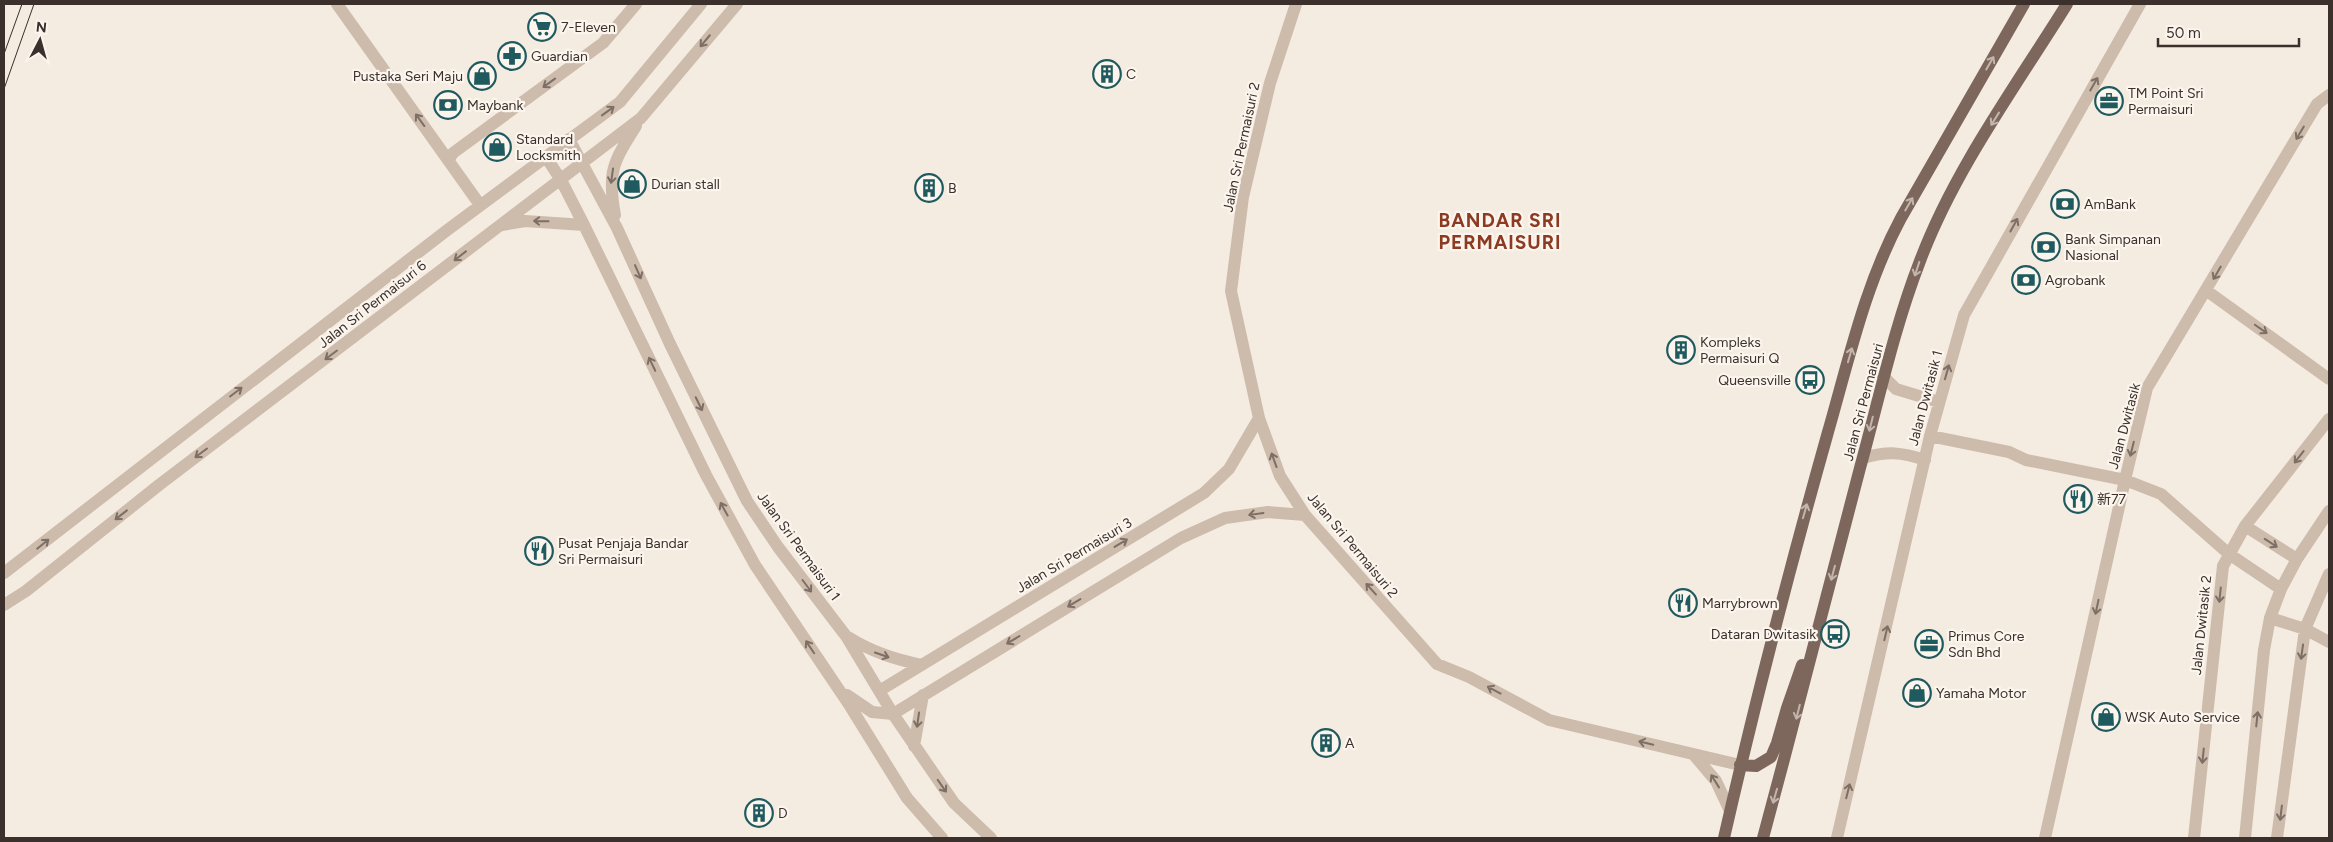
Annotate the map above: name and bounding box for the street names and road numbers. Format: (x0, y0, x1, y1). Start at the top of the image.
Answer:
street label: Jalan Sri Permaisuri 2 (1219, 81, 1264, 213)
street label: Jalan Sri Permaisuri 6 (315, 257, 430, 352)
street label: Jalan Sri Permaisuri (1840, 342, 1887, 463)
street label: Jalan Dwitasik 1 (1905, 349, 1946, 448)
street label: Jalan Dwitasik (2105, 381, 2144, 471)
street label: Jalan Sri Permaisuri 1 (753, 489, 844, 604)
street label: Jalan Sri Permaisuri 2 (1304, 489, 1402, 601)
street label: Jalan Sri Permaisuri 3 (1013, 514, 1135, 597)
street label: Jalan Dwitasik 2 (2188, 574, 2215, 676)

